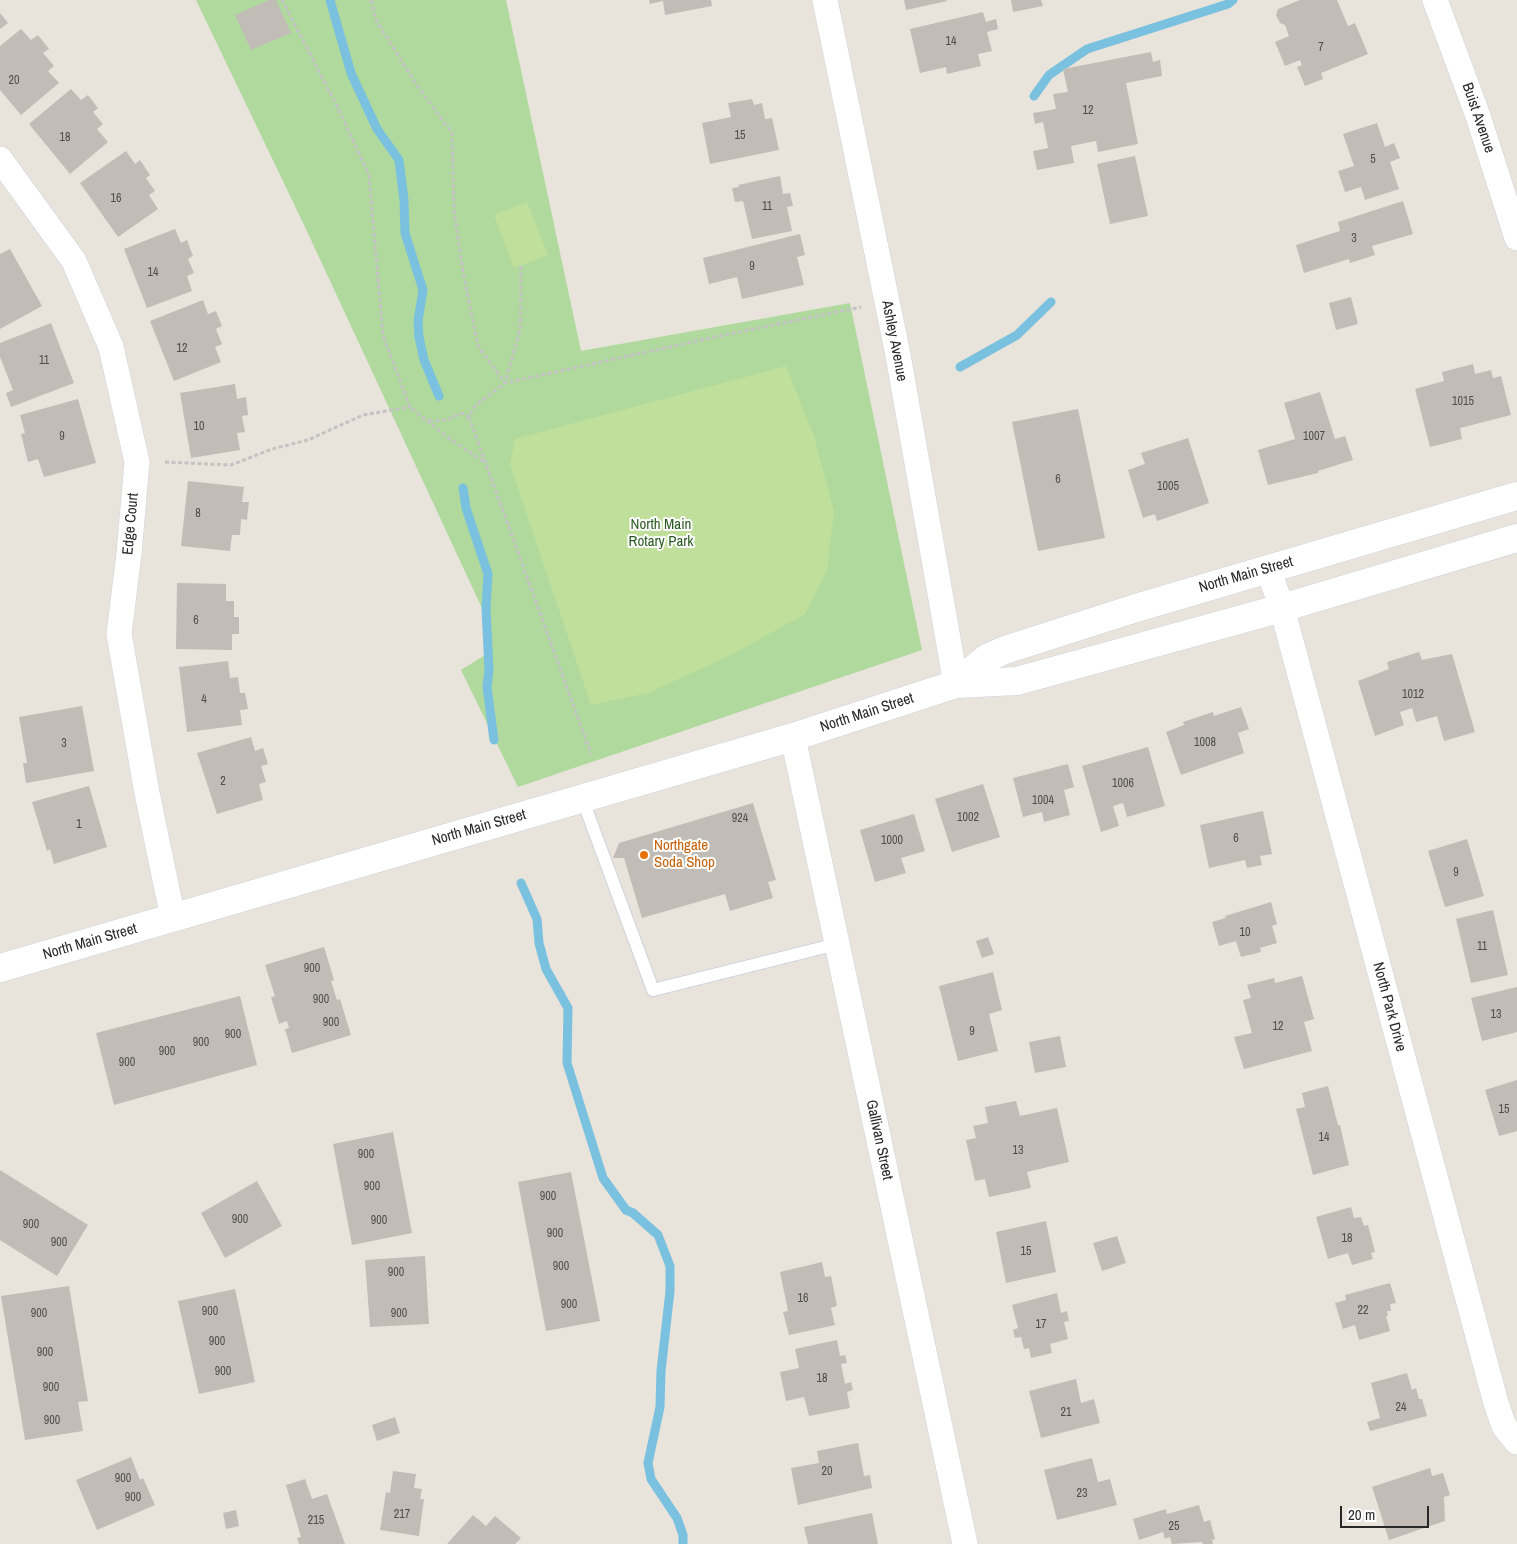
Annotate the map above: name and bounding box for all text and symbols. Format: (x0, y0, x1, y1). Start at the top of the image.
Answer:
house number: 14 (946, 35, 956, 49)
house number: 7 (1318, 41, 1324, 55)
house number: 20 (9, 74, 19, 88)
street label: Buist Avenue (1458, 81, 1498, 155)
house number: 12 (1083, 104, 1093, 118)
house number: 15 (735, 129, 745, 143)
house number: 18 (60, 131, 70, 145)
house number: 5 (1370, 153, 1376, 167)
house number: 16 (111, 192, 121, 206)
house number: 11 (762, 200, 772, 214)
house number: 3 (1351, 232, 1357, 246)
house number: 9 (749, 260, 755, 274)
house number: 14 (148, 266, 158, 280)
street label: Ashley Avenue (877, 299, 911, 383)
house number: 12 (177, 342, 187, 356)
house number: 11 (39, 354, 49, 368)
house number: 1015 (1452, 395, 1474, 409)
house number: 10 (194, 420, 204, 434)
house number: 9 (59, 430, 65, 444)
house number: 1007 (1303, 430, 1325, 444)
house number: 6 (1055, 473, 1061, 487)
house number: 1005 (1157, 480, 1179, 494)
street label: Edge Court (119, 492, 143, 556)
house number: 8 (195, 507, 201, 521)
park label: North Main Rotary Park (629, 516, 693, 551)
street label: North Main Street (1197, 553, 1295, 597)
house number: 6 (193, 614, 199, 628)
house number: 1012 (1402, 688, 1424, 702)
street label: North Main Street (818, 689, 916, 737)
house number: 4 (201, 693, 207, 707)
house number: 1008 (1194, 736, 1216, 750)
house number: 3 (61, 737, 67, 751)
house number: 2 (220, 775, 226, 789)
house number: 1006 (1112, 777, 1134, 791)
house number: 1004 (1032, 794, 1054, 808)
street label: North Main Street (430, 806, 528, 850)
house number: 1002 (957, 811, 979, 825)
house number: 924 (732, 812, 748, 826)
house number: 1 (76, 818, 82, 832)
house number: 6 (1233, 832, 1239, 846)
house number: 1000 (881, 834, 903, 848)
place label: Northgate Soda Shop (654, 837, 715, 872)
marker: Northgate Soda Shop (638, 849, 650, 861)
house number: 9 (1453, 866, 1459, 880)
street label: North Main Street (41, 920, 139, 964)
house number: 10 (1240, 926, 1250, 940)
house number: 11 (1477, 940, 1487, 954)
street label: North Park Drive (1368, 960, 1410, 1054)
house number: 900 (304, 962, 320, 976)
house number: 900 (313, 993, 329, 1007)
house number: 13 (1491, 1008, 1501, 1022)
house number: 900 (323, 1016, 339, 1030)
house number: 12 (1273, 1020, 1283, 1034)
house number: 9 (969, 1025, 975, 1039)
house number: 900 (225, 1028, 241, 1042)
house number: 900 (193, 1036, 209, 1050)
house number: 900 (159, 1045, 175, 1059)
house number: 900 (119, 1056, 135, 1070)
street label: Gallivan Street (862, 1098, 896, 1182)
house number: 15 (1499, 1103, 1509, 1117)
house number: 14 (1319, 1131, 1329, 1145)
house number: 13 (1013, 1144, 1023, 1158)
house number: 900 (358, 1148, 374, 1162)
house number: 900 (364, 1180, 380, 1194)
house number: 900 (540, 1190, 556, 1204)
house number: 900 (232, 1213, 248, 1227)
house number: 900 (371, 1214, 387, 1228)
house number: 900 (23, 1218, 39, 1232)
house number: 900 (547, 1227, 563, 1241)
house number: 18 (1342, 1232, 1352, 1246)
house number: 900 (51, 1236, 67, 1250)
house number: 15 (1021, 1245, 1031, 1259)
house number: 900 (553, 1260, 569, 1274)
house number: 900 (388, 1266, 404, 1280)
house number: 16 (798, 1292, 808, 1306)
house number: 900 (561, 1298, 577, 1312)
house number: 22 (1358, 1304, 1368, 1318)
house number: 900 (202, 1305, 218, 1319)
house number: 900 (31, 1307, 47, 1321)
house number: 900 (391, 1307, 407, 1321)
house number: 17 (1036, 1318, 1046, 1332)
house number: 900 (209, 1335, 225, 1349)
house number: 900 (37, 1346, 53, 1360)
house number: 900 (215, 1365, 231, 1379)
house number: 18 (817, 1372, 827, 1386)
house number: 900 (43, 1381, 59, 1395)
house number: 24 (1396, 1401, 1406, 1415)
house number: 21 (1061, 1406, 1071, 1420)
house number: 900 (44, 1414, 60, 1428)
house number: 20 (822, 1465, 832, 1479)
house number: 900 (115, 1472, 131, 1486)
house number: 23 (1077, 1487, 1087, 1501)
house number: 900 (125, 1491, 141, 1505)
scale bar (1342, 1496, 1431, 1528)
text: 20 m (1348, 1504, 1375, 1525)
house number: 217 (394, 1508, 410, 1522)
house number: 215 (308, 1514, 324, 1528)
house number: 25 (1169, 1520, 1179, 1534)

